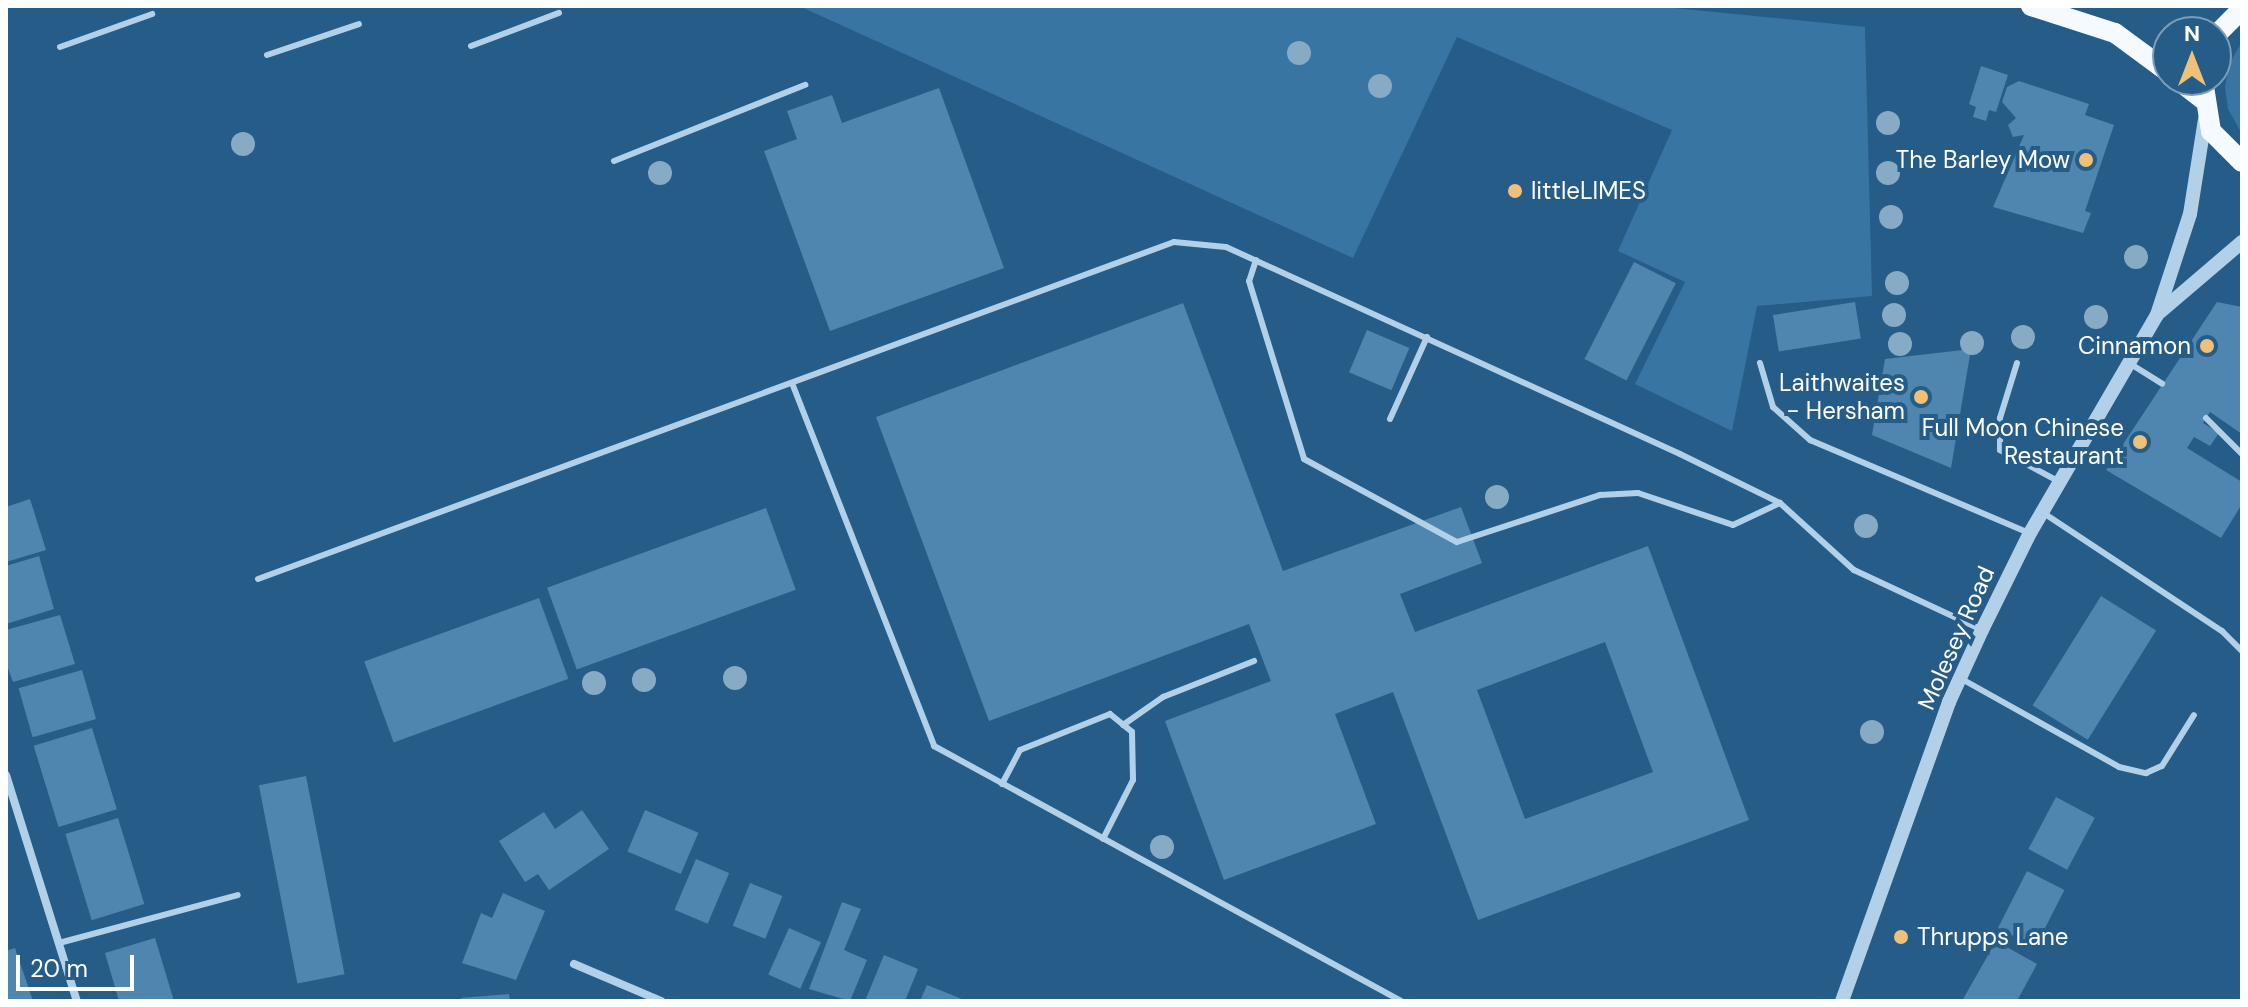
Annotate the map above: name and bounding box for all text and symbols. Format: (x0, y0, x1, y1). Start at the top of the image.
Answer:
north arrow (2152, 16, 2232, 96)
text: N (2184, 19, 2200, 48)
place label: The Barley Mow (1896, 146, 2070, 174)
marker: The Barley Mow (2077, 151, 2095, 169)
place label: littleLIMES (1531, 177, 1646, 205)
marker: littleLIMES (1506, 182, 1524, 200)
place label: Cinnamon (2078, 332, 2191, 360)
marker: Cinnamon (2198, 337, 2216, 355)
place label: Laithwaites - Hersham (1779, 369, 1905, 425)
marker: Laithwaites - Hersham (1912, 388, 1930, 406)
place label: Full Moon Chinese Restaurant (1922, 414, 2124, 470)
marker: Full Moon Chinese Restaurant (2131, 433, 2149, 451)
street label: Molesey Road (1911, 562, 2001, 714)
place label: Thrupps Lane (1917, 923, 2068, 951)
marker: Thrupps Lane (1892, 928, 1910, 946)
scale bar (20, 939, 138, 989)
text: 20 m (30, 953, 88, 984)

